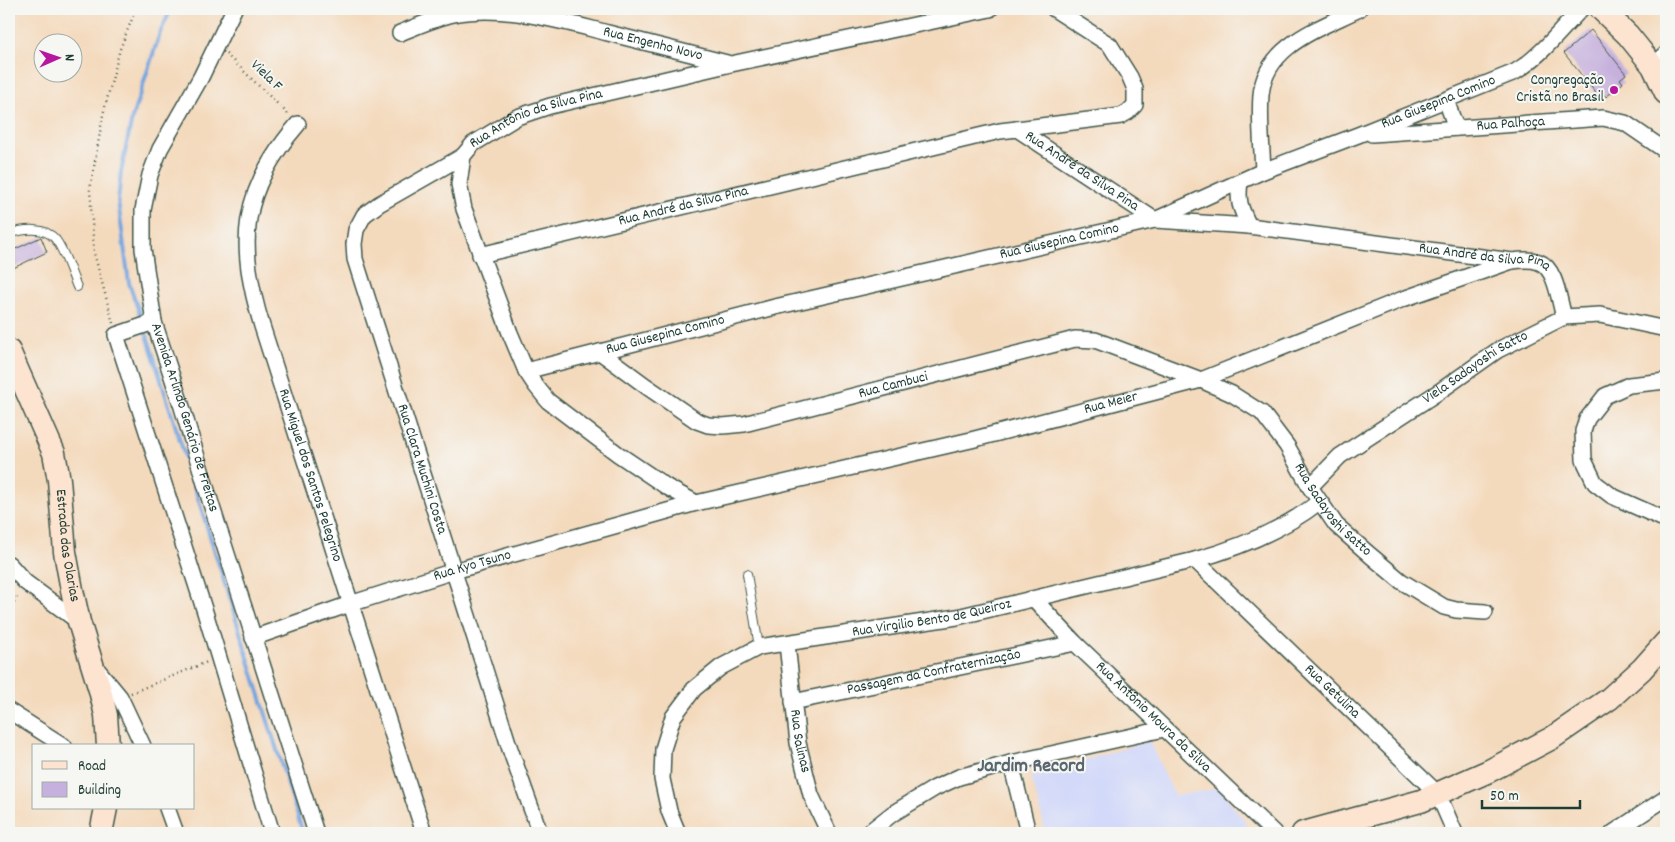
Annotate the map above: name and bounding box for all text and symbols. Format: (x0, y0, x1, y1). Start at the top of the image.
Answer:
street label: Rua Engenho Novo (601, 21, 705, 68)
north arrow (32, 32, 82, 82)
text: N (59, 54, 79, 62)
street label: Viela F (245, 55, 287, 97)
street label: Rua Giusepina Comino (1378, 70, 1500, 136)
place label: Congregação Cristã no Brasil (1516, 70, 1604, 109)
street label: Rua Antônio da Silva Pina (465, 83, 606, 155)
marker: Congregação Cristã no Brasil (1608, 84, 1620, 96)
street label: Rua Palhoça (1476, 111, 1546, 138)
street label: Rua André da Silva Pina (1020, 126, 1144, 218)
street label: Rua André da Silva Pina (616, 180, 751, 233)
street label: Rua Giusepina Comino (998, 217, 1122, 266)
street label: Rua André da Silva Pina (1417, 238, 1557, 277)
street label: Rua Giusepina Comino (604, 309, 728, 361)
street label: Avenida Arlindo Genário de Freitas (144, 320, 224, 515)
street label: Viela Sadayoshi Satto (1419, 325, 1532, 410)
street label: Rua Cambuci (856, 366, 931, 405)
street label: Rua Miguel dos Santos Pelegrino (272, 386, 348, 565)
street label: Rua Meier (1082, 386, 1141, 421)
street label: Rua Clara Muchini Costa (391, 401, 453, 538)
street label: Rua Sadayoshi Satto (1288, 459, 1376, 562)
street label: Estrada das Olarias (49, 488, 85, 604)
street label: Rua Kyo Tsuno (431, 544, 514, 588)
street label: Rua Virgilio Bento de Queiroz (851, 593, 1014, 644)
street label: Passagem da Confraternização (845, 644, 1023, 701)
street label: Rua Antônio Moura da Silva (1090, 657, 1217, 779)
street label: Rua Getulina (1299, 659, 1366, 725)
street label: Rua Salinas (783, 708, 816, 775)
legend (32, 744, 195, 810)
district label: Jardim Record (977, 753, 1085, 781)
text: Road (78, 756, 106, 778)
scale bar (1482, 777, 1580, 809)
text: Building (78, 780, 121, 802)
text: 50 m (1490, 786, 1519, 808)

